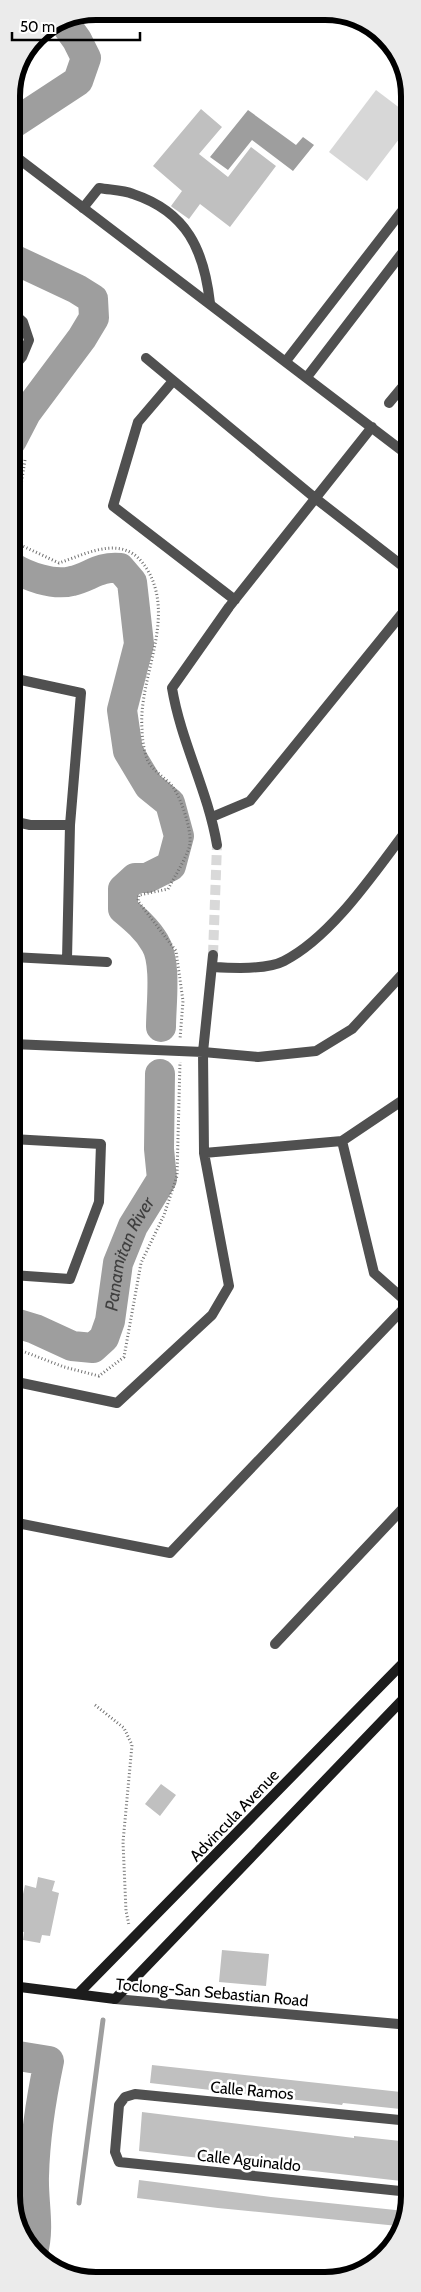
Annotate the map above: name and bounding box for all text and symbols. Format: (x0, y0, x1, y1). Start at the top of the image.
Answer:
scale bar (12, 10, 140, 42)
text: 50 m (20, 18, 55, 36)
water label: Panamitan River (100, 1192, 160, 1312)
street label: Advincula Avenue (186, 1766, 283, 1865)
street label: Toclong-San Sebastian Road (115, 1975, 309, 2010)
street label: Calle Ramos (210, 2077, 295, 2104)
street label: Calle Aguinaldo (196, 2146, 302, 2175)

